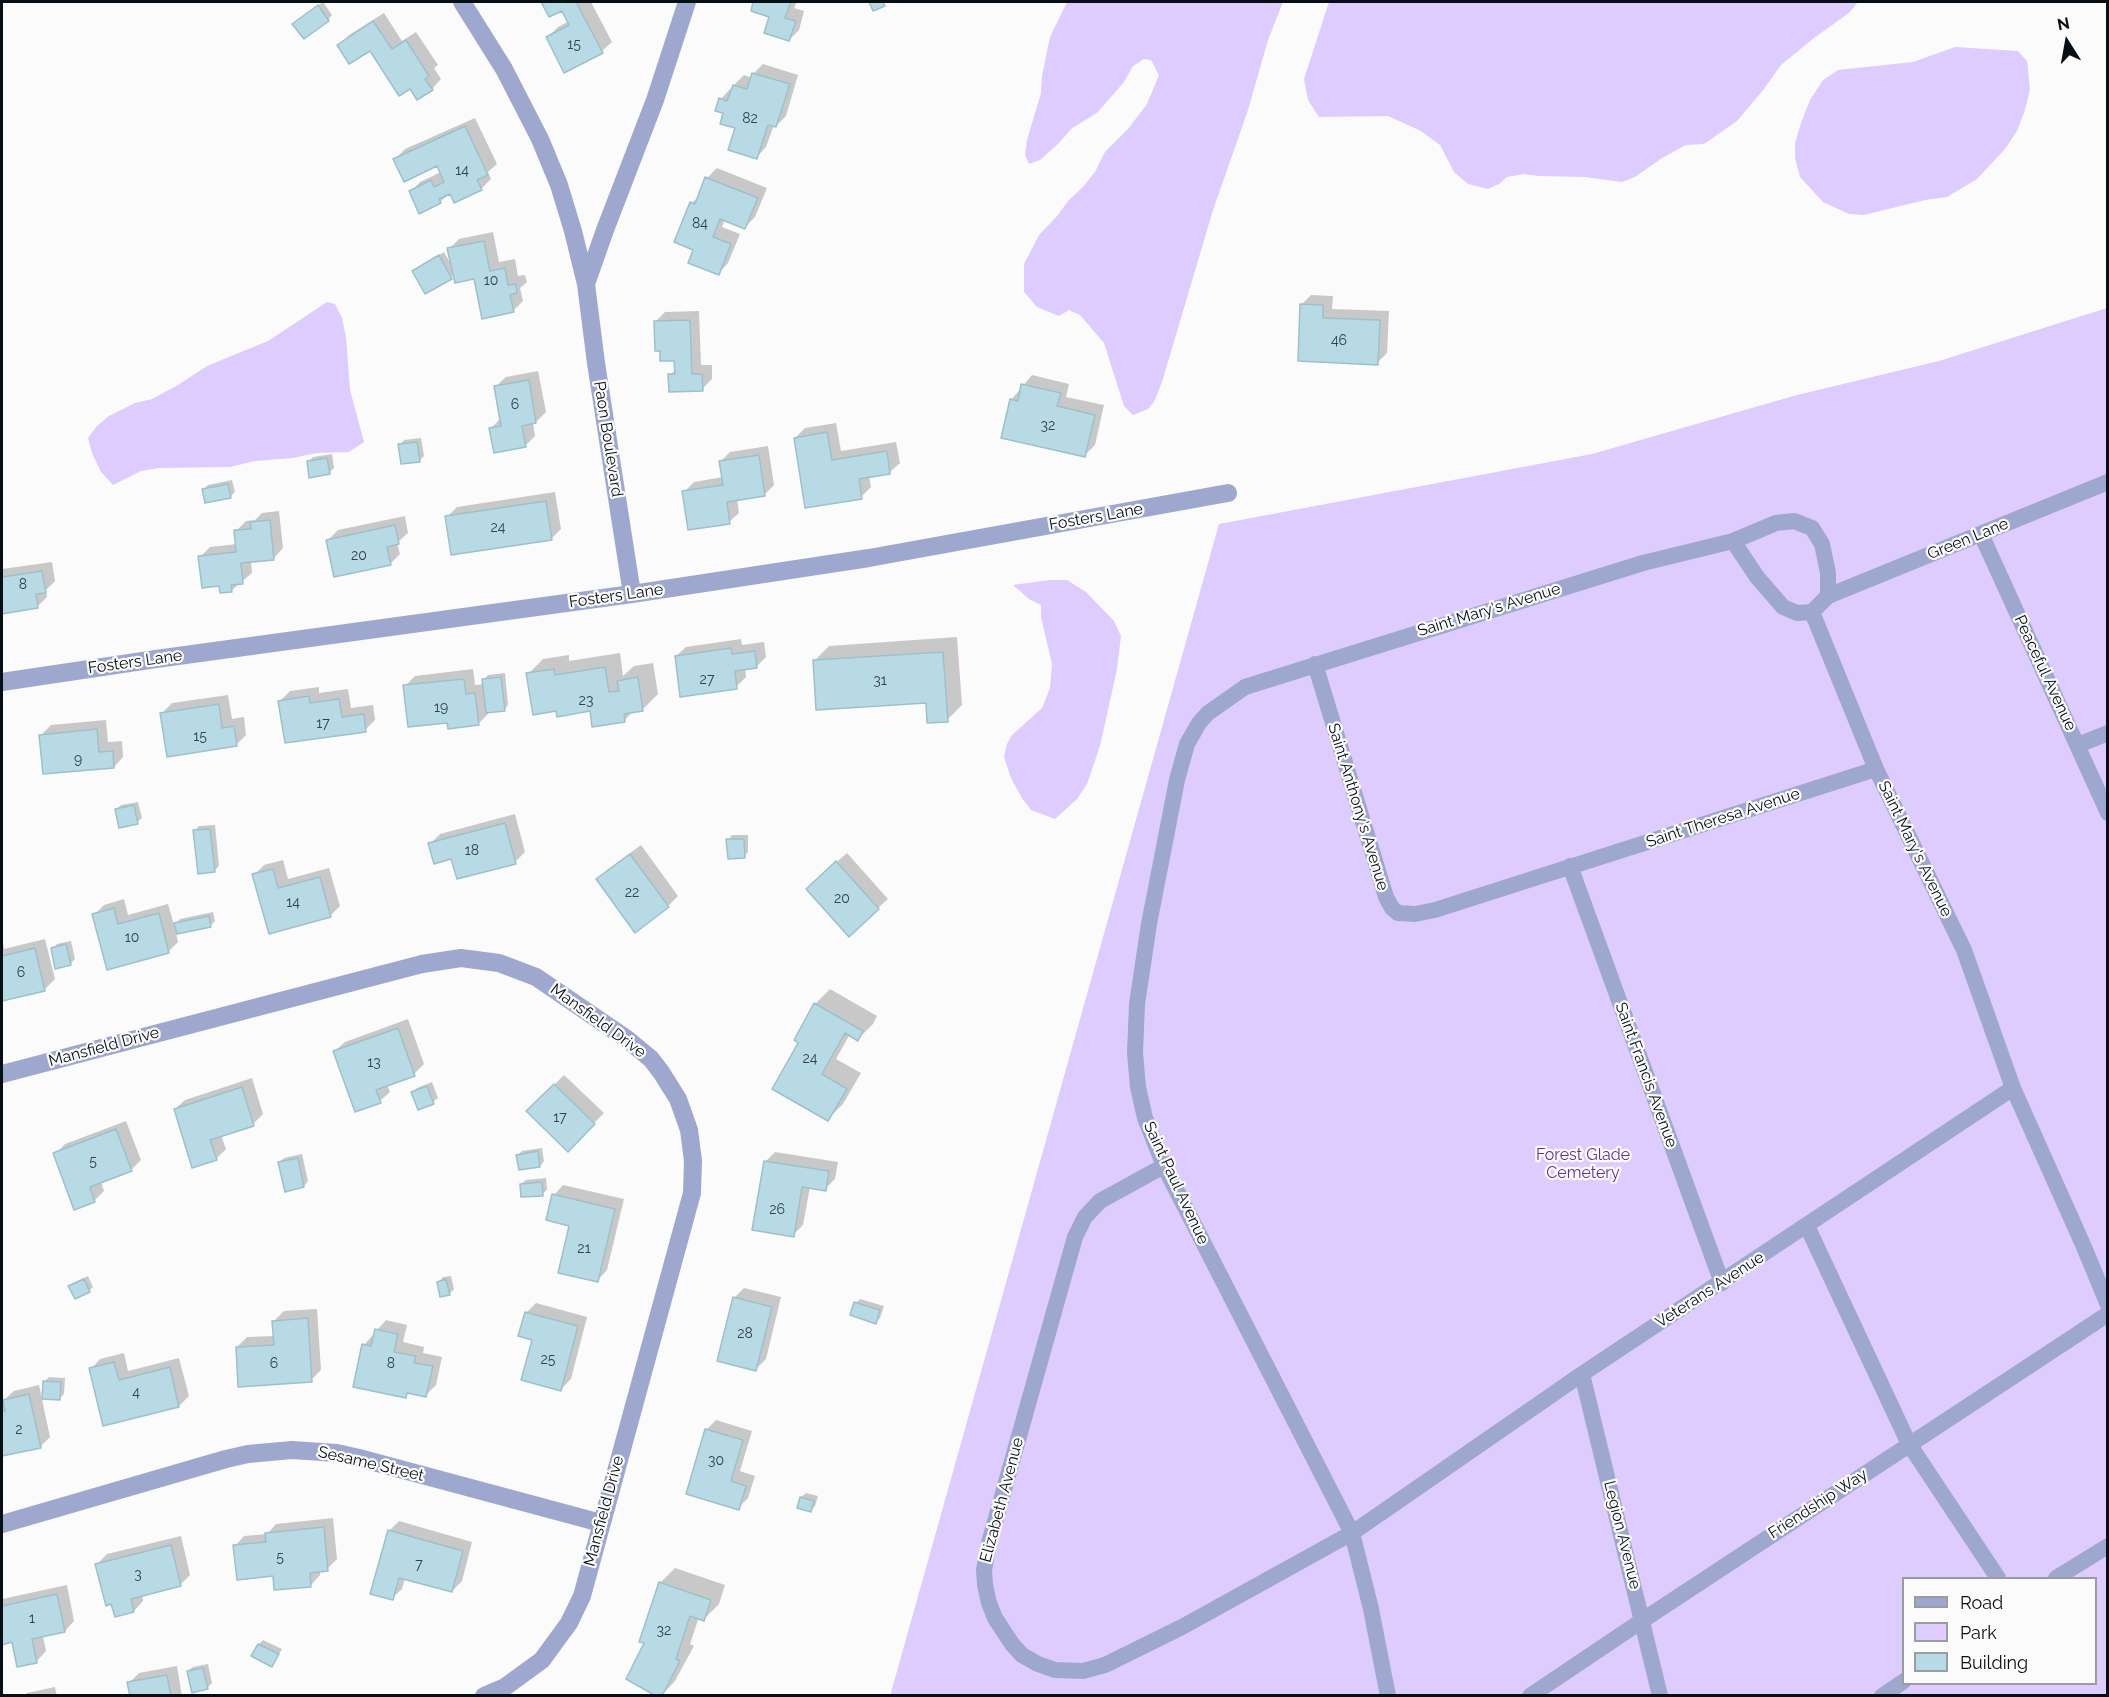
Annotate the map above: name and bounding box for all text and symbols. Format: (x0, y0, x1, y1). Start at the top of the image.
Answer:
north arrow (2037, 12, 2097, 72)
text: N (2056, 13, 2071, 34)
house number: 15 (567, 37, 581, 53)
house number: 82 (742, 111, 758, 127)
house number: 14 (455, 163, 469, 179)
house number: 84 (692, 216, 708, 232)
house number: 10 (484, 273, 498, 289)
house number: 46 (1331, 333, 1347, 349)
street label: Paon Boulevard (589, 380, 627, 498)
house number: 6 (511, 397, 519, 413)
house number: 32 (1041, 418, 1055, 434)
street label: Fosters Lane (1048, 499, 1144, 535)
street label: Green Lane (1925, 514, 2011, 564)
house number: 24 (491, 520, 505, 536)
house number: 20 (351, 548, 367, 564)
house number: 8 (19, 577, 27, 593)
street label: Saint Mary's Avenue (1415, 579, 1563, 641)
street label: Fosters Lane (568, 580, 664, 612)
street label: Peaceful Avenue (2010, 612, 2080, 734)
street label: Fosters Lane (87, 646, 183, 678)
house number: 27 (700, 672, 714, 688)
house number: 31 (873, 673, 887, 689)
house number: 23 (579, 693, 593, 709)
house number: 19 (434, 700, 448, 716)
house number: 17 (316, 716, 330, 732)
street label: Saint Anthony's Avenue (1323, 721, 1393, 893)
house number: 15 (193, 729, 207, 745)
house number: 9 (74, 752, 82, 768)
street label: Saint Mary's Avenue (1874, 778, 1956, 920)
street label: Saint Theresa Avenue (1644, 784, 1802, 852)
house number: 18 (465, 843, 479, 859)
house number: 22 (625, 885, 639, 901)
house number: 20 (834, 891, 850, 907)
house number: 14 (286, 895, 300, 911)
house number: 10 (125, 930, 139, 946)
house number: 6 (17, 965, 25, 981)
street label: Mansfield Drive (546, 980, 650, 1062)
street label: Saint Francis Avenue (1611, 1000, 1681, 1150)
street label: Mansfield Drive (47, 1023, 161, 1071)
house number: 24 (803, 1051, 817, 1067)
house number: 13 (367, 1055, 381, 1071)
house number: 17 (553, 1110, 567, 1126)
street label: Saint Paul Avenue (1139, 1119, 1213, 1247)
park label: Forest Glade Cemetery (1536, 1145, 1630, 1183)
house number: 5 (89, 1154, 97, 1170)
house number: 26 (769, 1202, 785, 1218)
house number: 21 (577, 1241, 591, 1257)
street label: Veterans Avenue (1652, 1248, 1768, 1332)
house number: 28 (737, 1326, 753, 1342)
house number: 25 (541, 1352, 555, 1368)
house number: 6 (270, 1356, 278, 1372)
house number: 8 (387, 1356, 395, 1372)
house number: 4 (132, 1385, 140, 1401)
house number: 2 (15, 1422, 23, 1438)
street label: Elizabeth Avenue (976, 1436, 1028, 1564)
street label: Sesame Street (316, 1442, 426, 1486)
house number: 30 (708, 1453, 724, 1469)
street label: Mansfield Drive (580, 1454, 628, 1568)
street label: Friendship Way (1765, 1465, 1871, 1543)
street label: Legion Avenue (1599, 1479, 1645, 1591)
house number: 5 (276, 1550, 284, 1566)
house number: 7 (415, 1557, 423, 1573)
house number: 3 (134, 1567, 142, 1583)
legend (1902, 1577, 2097, 1685)
text: Road (1960, 1592, 2003, 1613)
house number: 1 (29, 1611, 35, 1627)
text: Park (1960, 1622, 1997, 1643)
house number: 32 (657, 1623, 671, 1639)
text: Building (1960, 1652, 2028, 1673)

